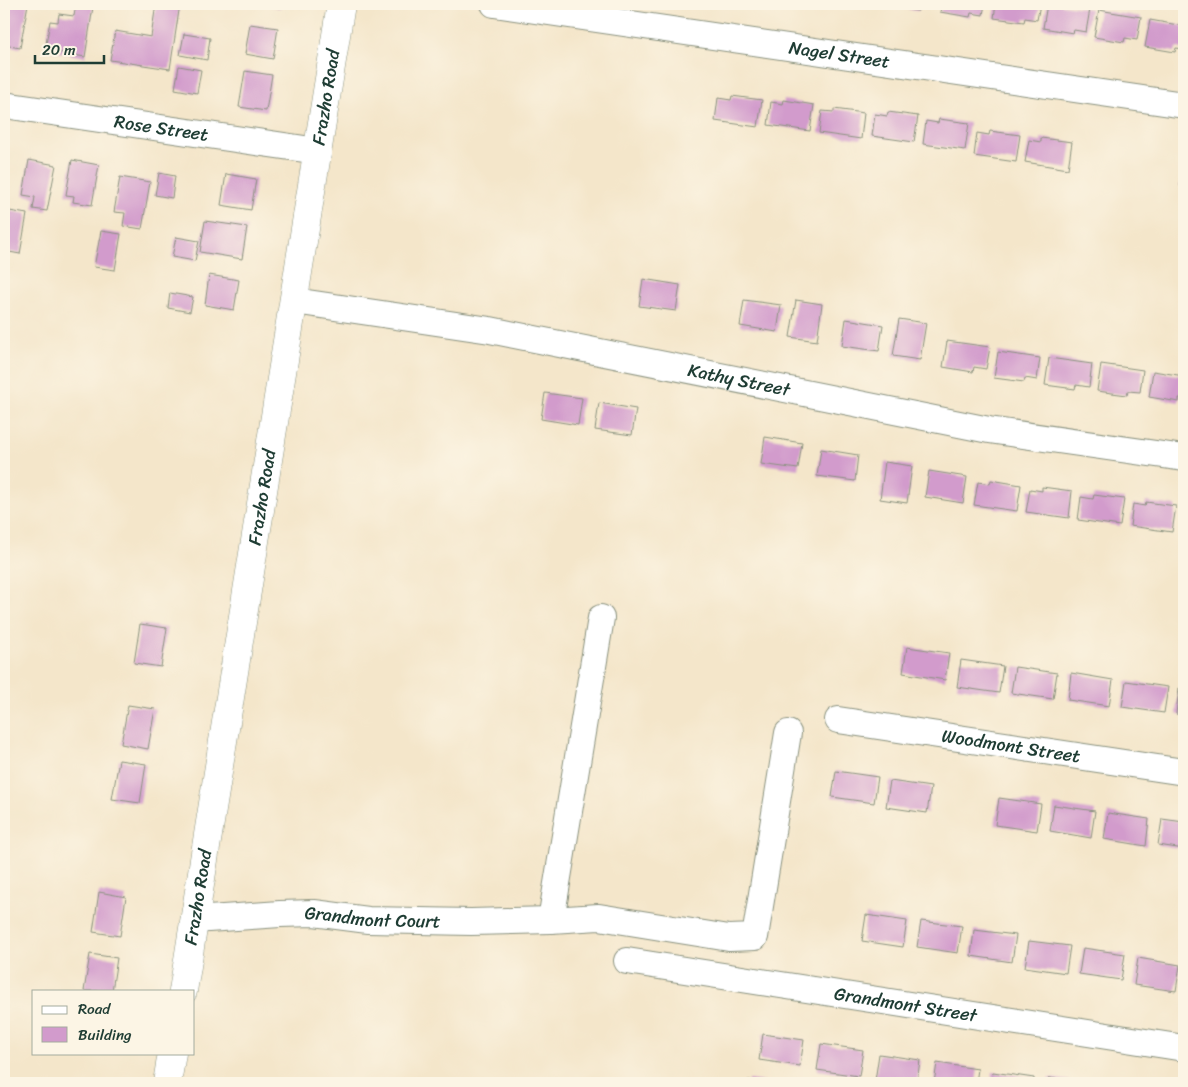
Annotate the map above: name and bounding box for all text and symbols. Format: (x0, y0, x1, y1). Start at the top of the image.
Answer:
street label: Nagel Street (787, 31, 892, 78)
scale bar (35, 32, 104, 64)
text: 20 m (42, 37, 76, 63)
street label: Frazho Road (303, 46, 350, 148)
street label: Rose Street (112, 105, 211, 151)
street label: Kathy Street (685, 354, 794, 406)
street label: Frazho Road (239, 446, 286, 547)
street label: Woodmont Street (940, 720, 1083, 772)
street label: Frazho Road (175, 846, 222, 947)
street label: Grandmont Court (304, 897, 441, 937)
street label: Grandmont Street (832, 978, 980, 1032)
legend (32, 990, 195, 1054)
text: Road (78, 996, 111, 1022)
text: Building (78, 1022, 132, 1048)

